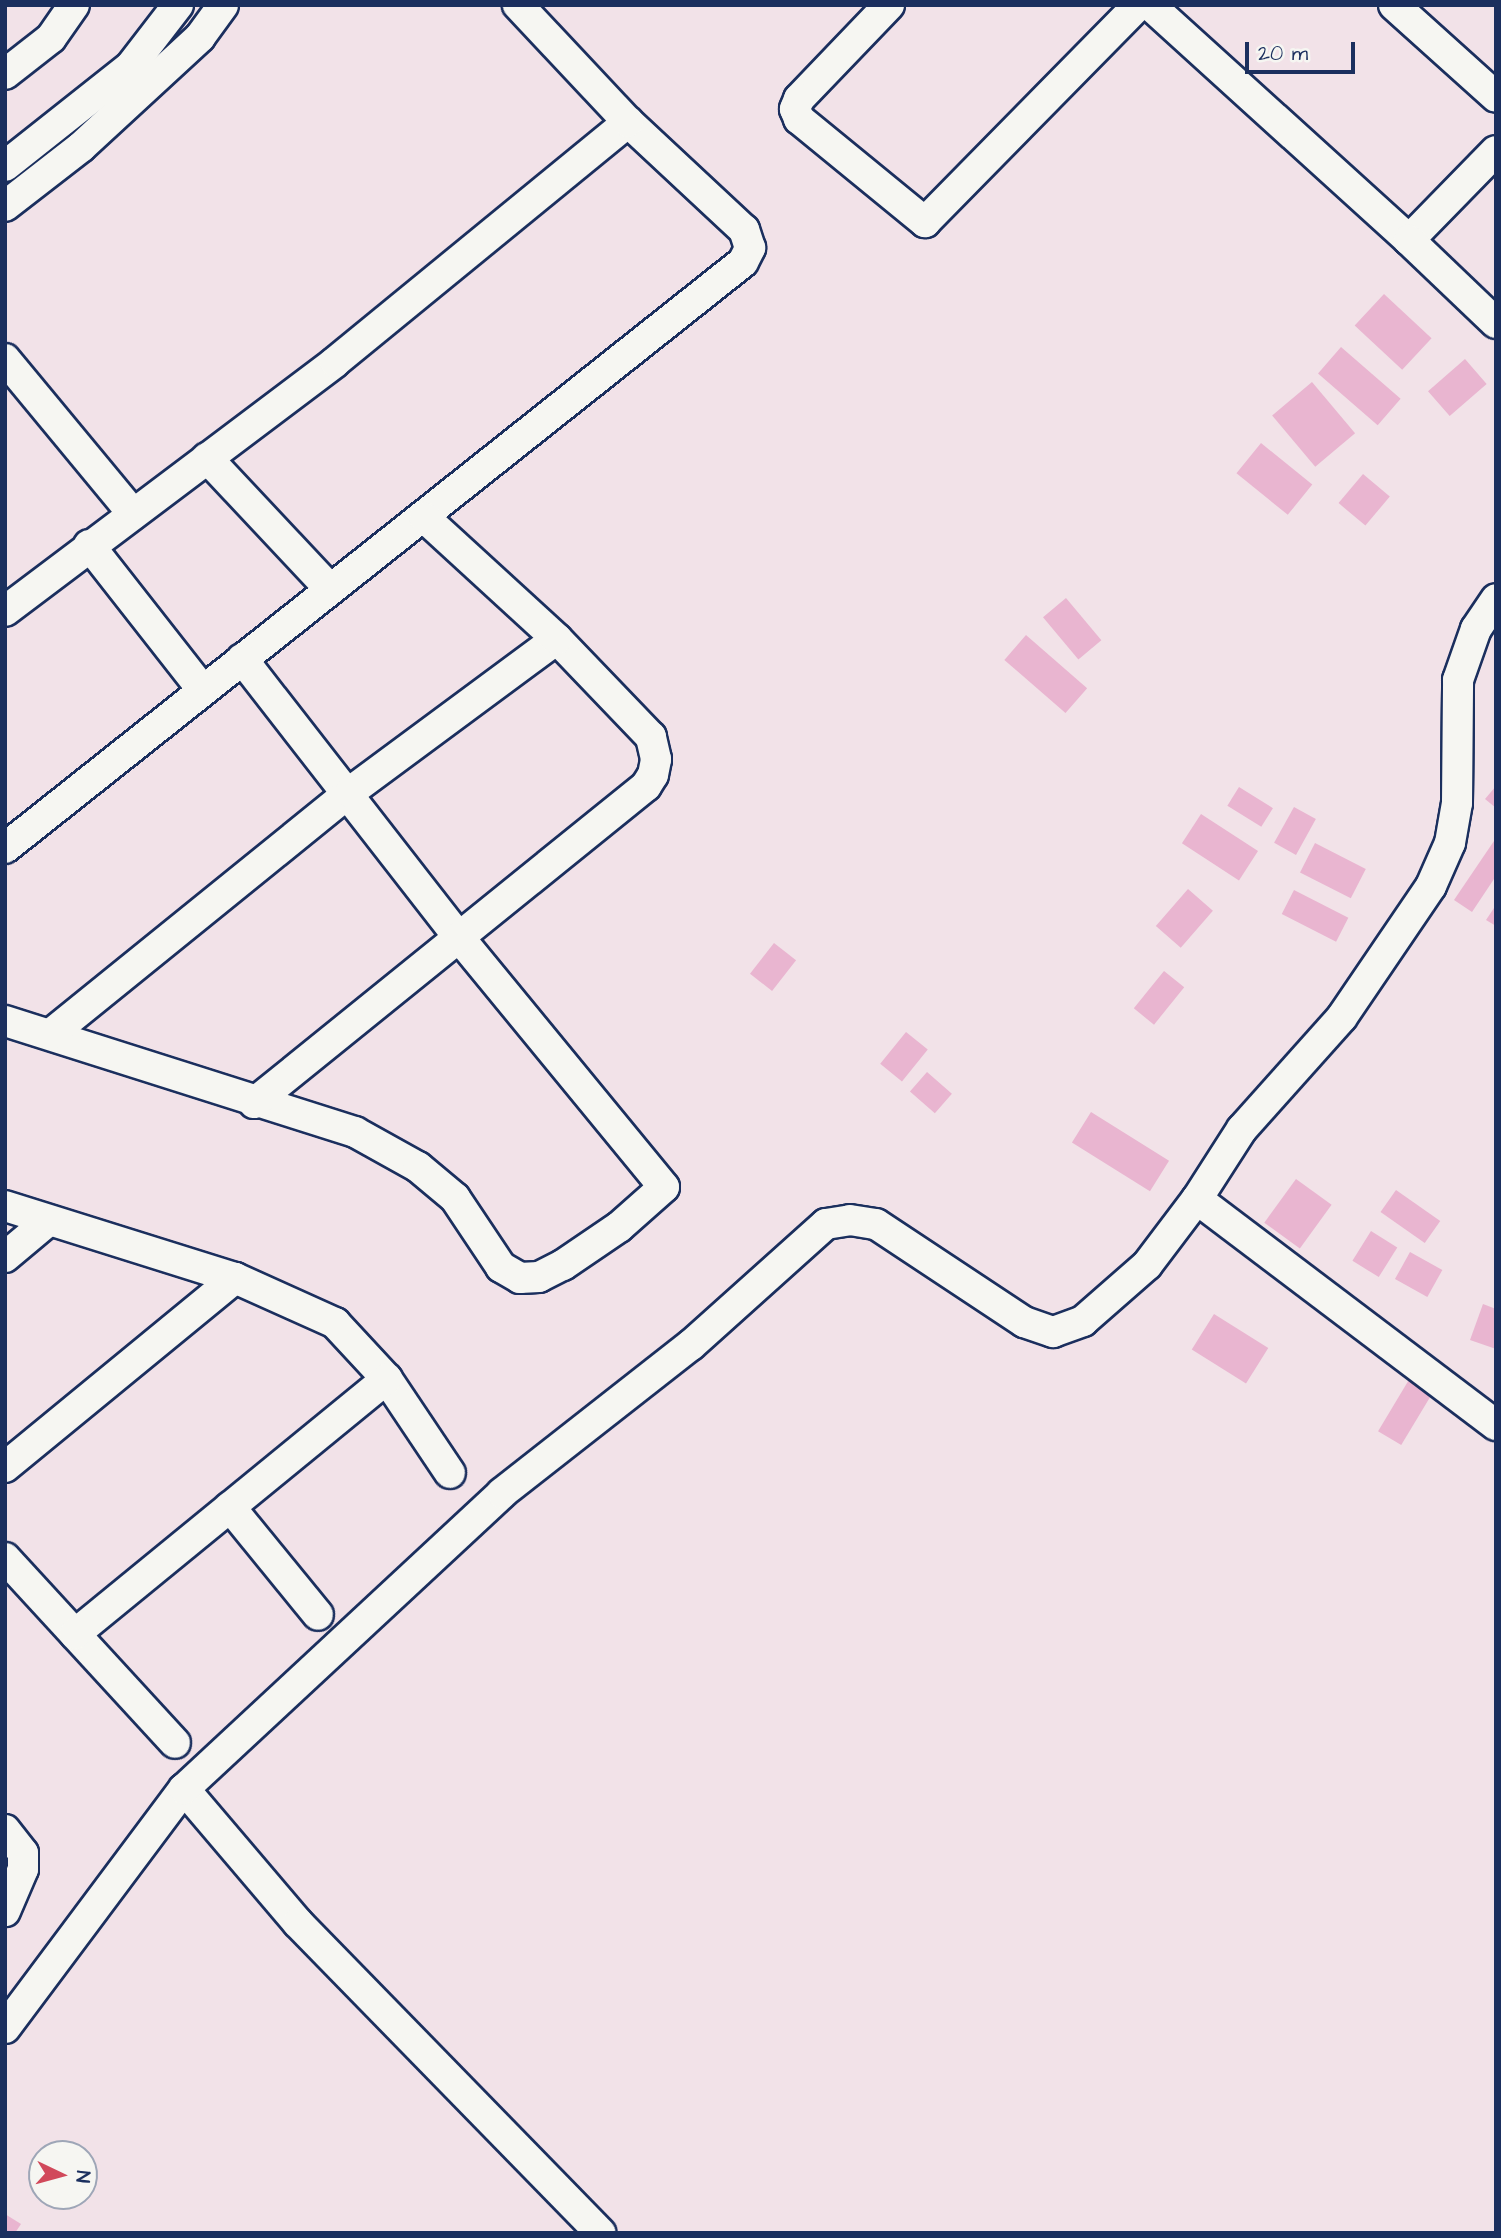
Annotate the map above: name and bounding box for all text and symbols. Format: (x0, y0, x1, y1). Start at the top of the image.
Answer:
scale bar (1249, 28, 1359, 72)
text: 20 m (1258, 39, 1308, 68)
north arrow (28, 2140, 98, 2210)
text: N (68, 2170, 96, 2184)

